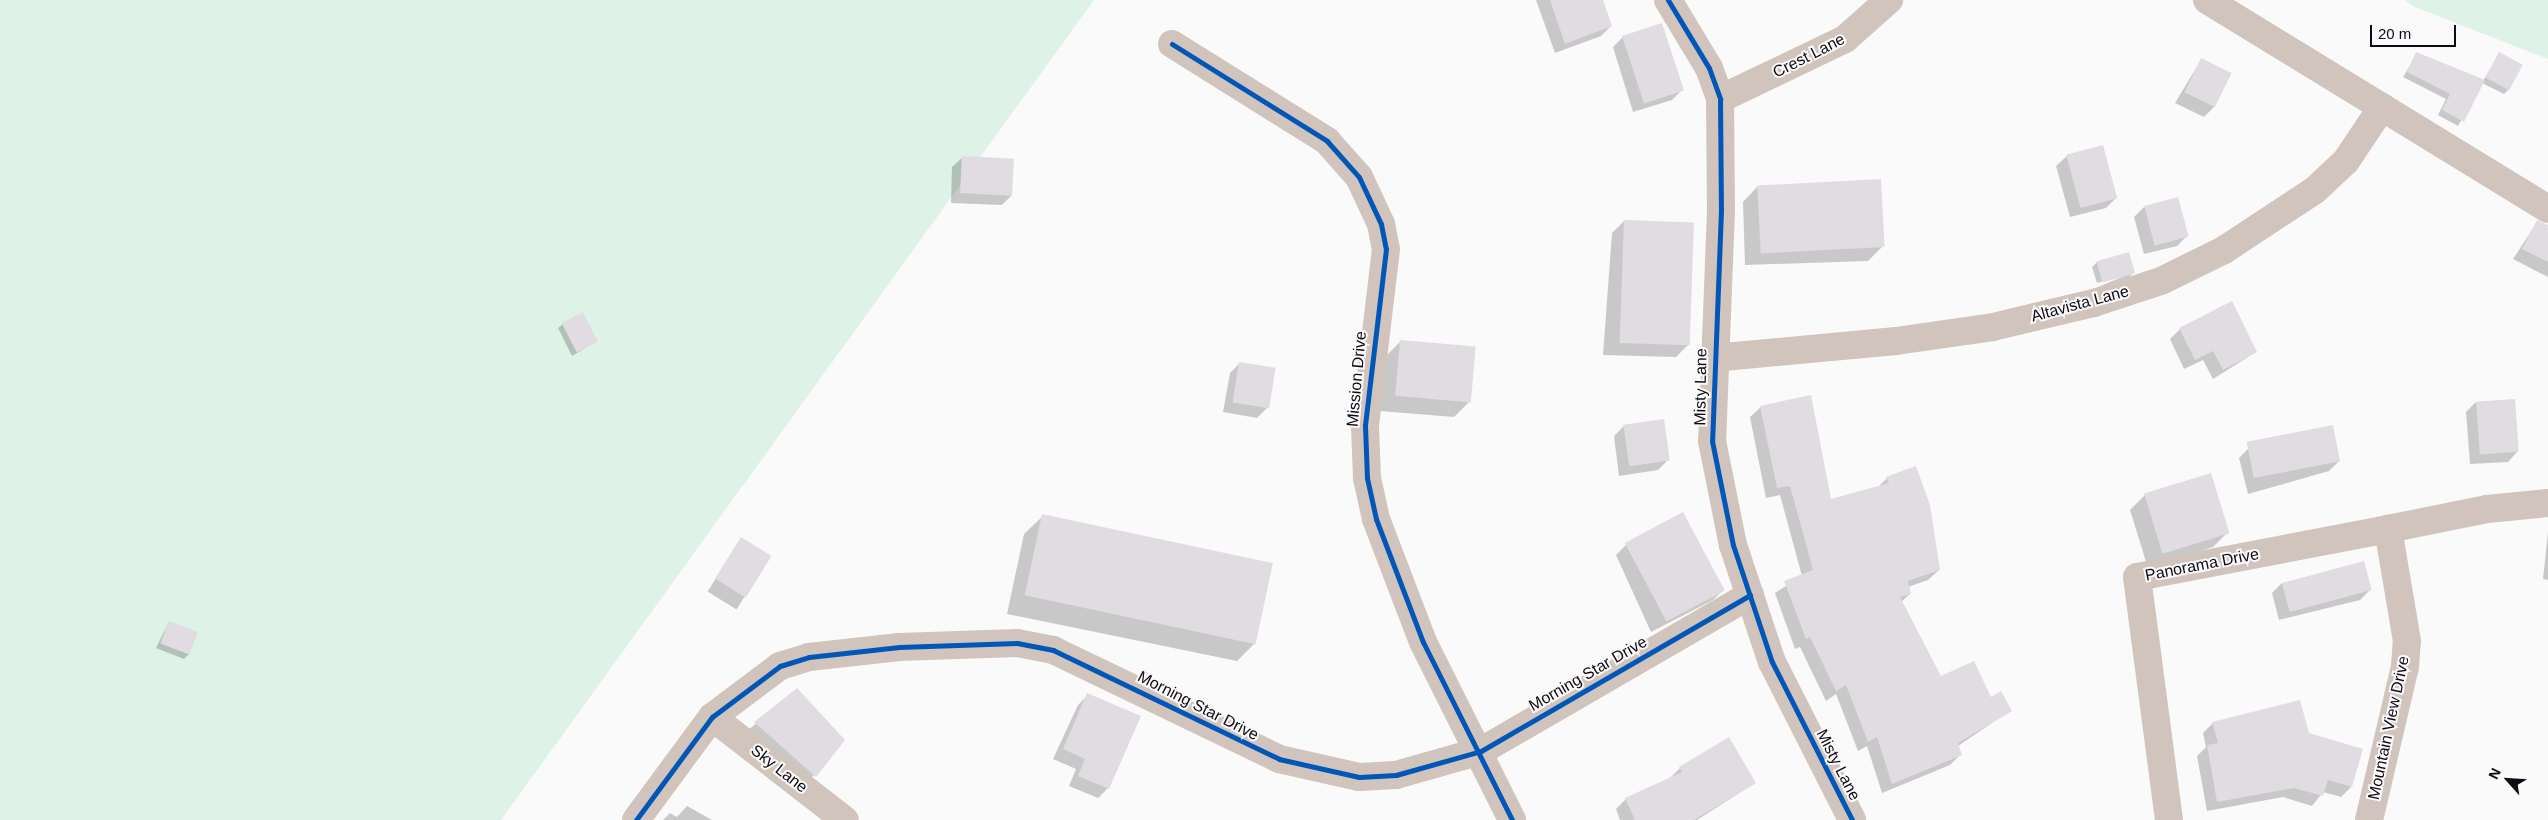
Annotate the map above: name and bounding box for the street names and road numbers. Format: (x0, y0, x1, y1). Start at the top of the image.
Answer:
street label: Crest Lane (1770, 30, 1848, 82)
street label: Altavista Lane (2029, 282, 2131, 326)
street label: Mission Drive (1343, 330, 1371, 428)
street label: Misty Lane (1691, 348, 1711, 426)
street label: Panorama Drive (2143, 545, 2261, 585)
street label: Morning Star Drive (1525, 632, 1651, 716)
street label: Mountain View Drive (2364, 654, 2414, 802)
street label: Morning Star Drive (1134, 667, 1262, 745)
street label: Misty Lane (1812, 726, 1864, 804)
street label: Sky Lane (747, 741, 811, 797)

